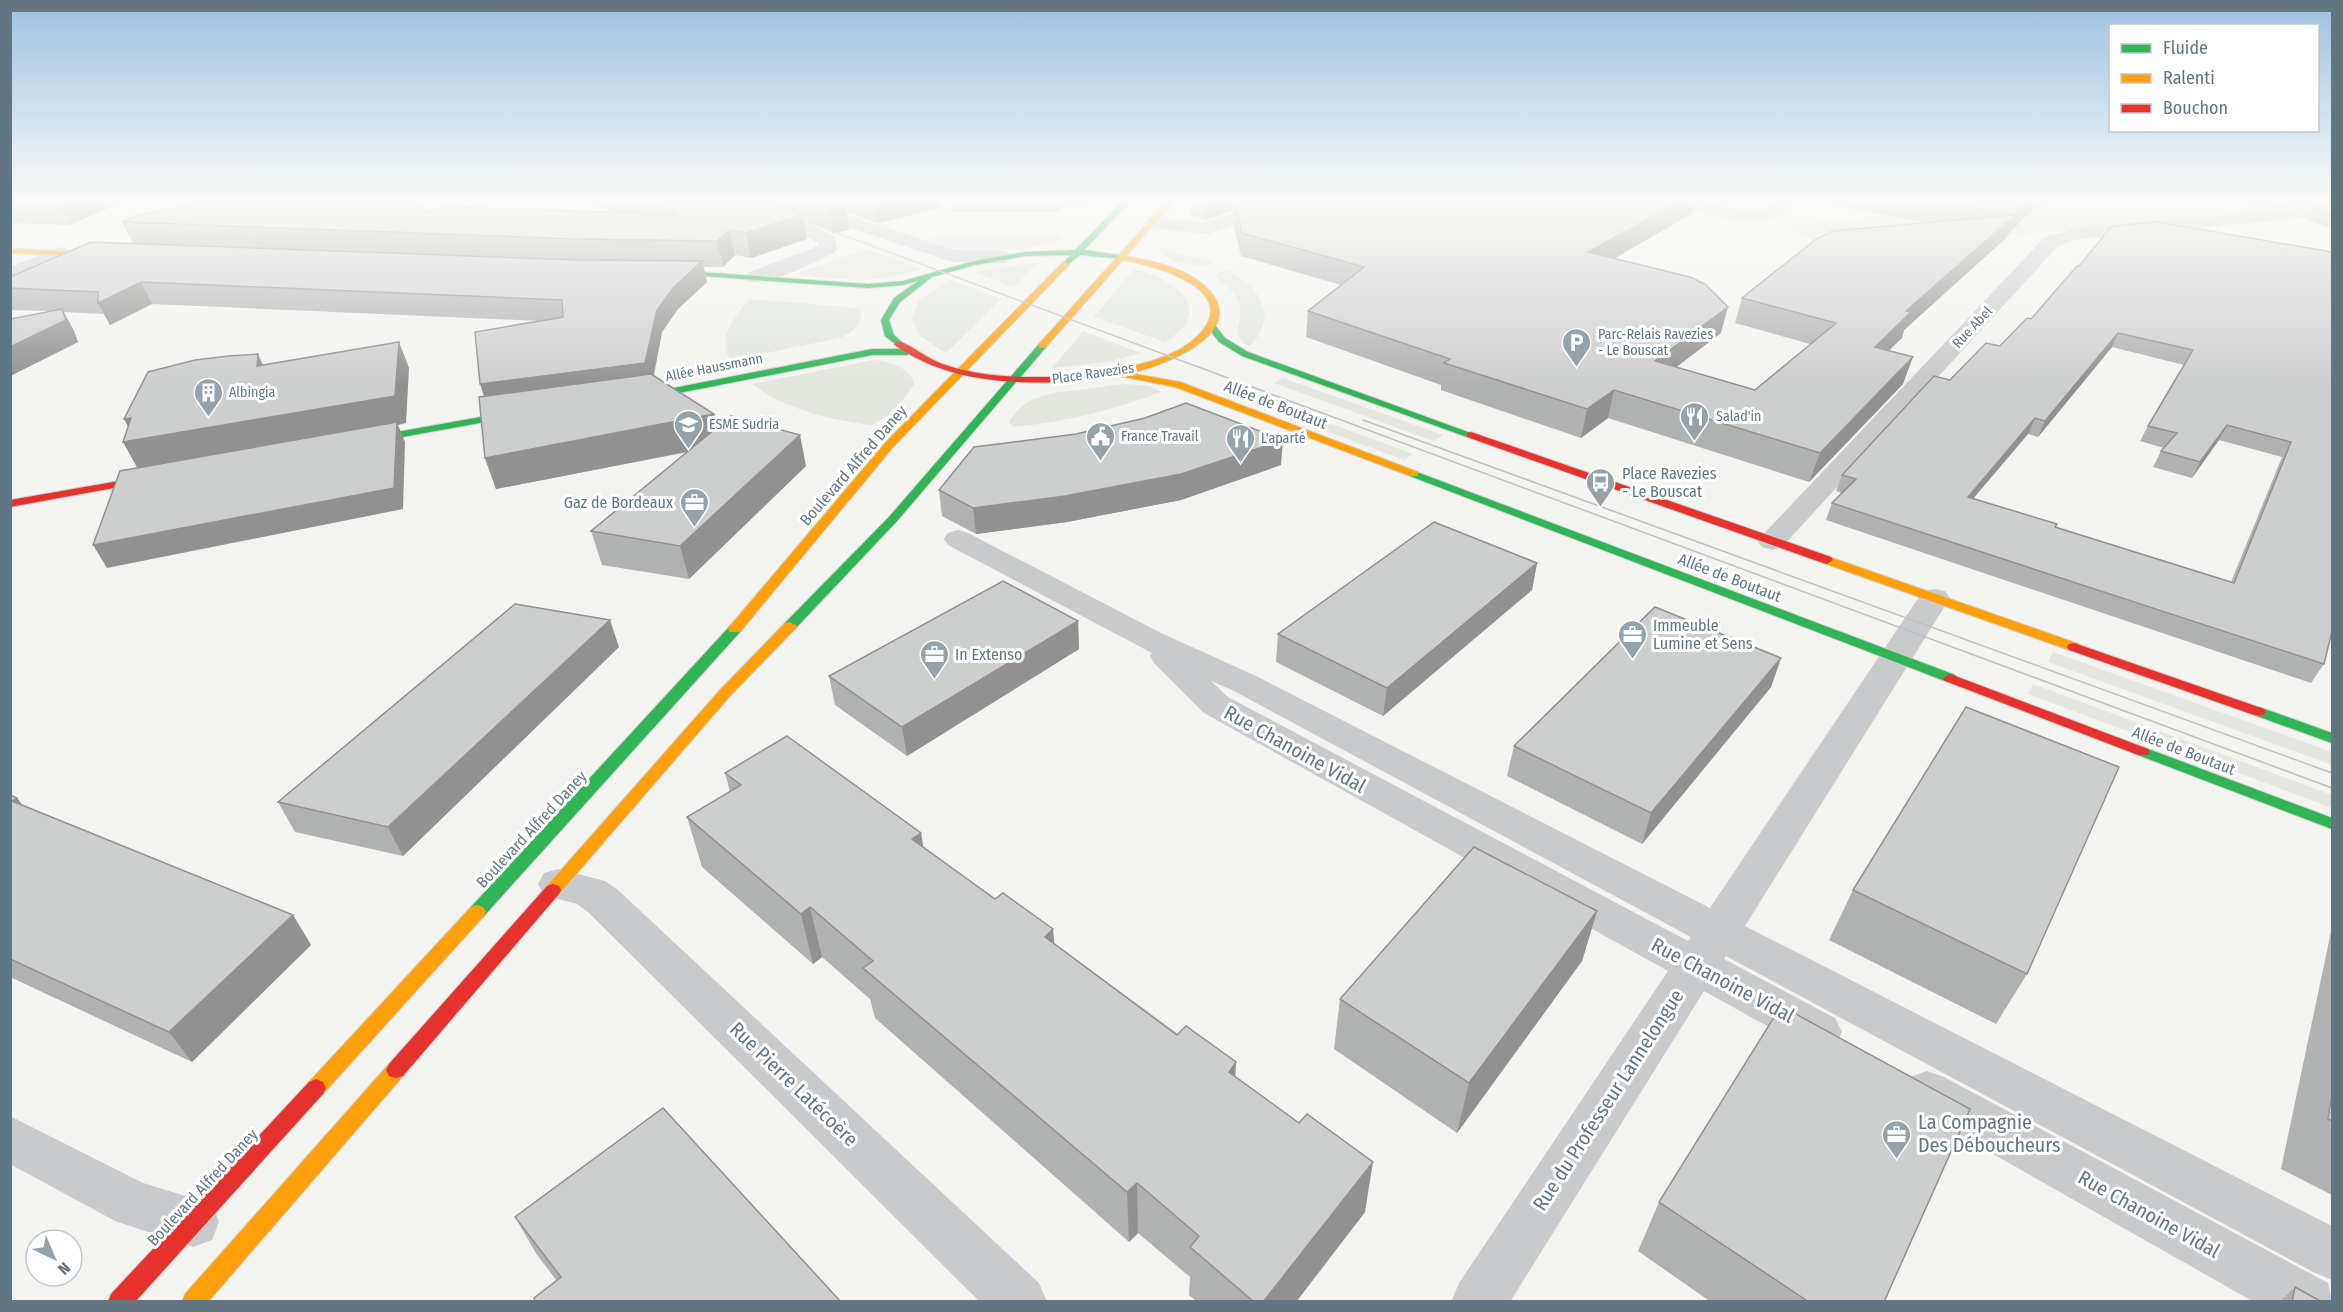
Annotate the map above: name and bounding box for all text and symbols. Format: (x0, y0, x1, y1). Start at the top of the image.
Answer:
legend (2109, 24, 2319, 132)
text: Fluide (2163, 37, 2208, 59)
text: Ralenti (2163, 67, 2215, 89)
text: Bouchon (2163, 97, 2228, 119)
street label: Rue Abel (1949, 303, 1996, 352)
parking icon: Parc-Relais Ravezies - Le Bouscat (1561, 326, 1593, 368)
place label: Parc-Relais Ravezies - Le Bouscat (1598, 326, 1713, 359)
street label: Allée Haussmann (664, 350, 764, 385)
street label: Place Ravezies (1051, 359, 1135, 388)
building icon: Albingia (192, 376, 224, 418)
street label: Allée de Boutaut (1222, 376, 1331, 433)
place label: Albingia (229, 384, 276, 401)
restaurant icon: Salad'in (1679, 400, 1711, 442)
street label: Boulevard Alfred Daney (796, 401, 911, 529)
school or university icon: ESME Sudria (672, 408, 704, 450)
place label: Salad'in (1716, 408, 1761, 425)
place label: ESME Sudria (709, 416, 779, 433)
public building icon: France Travail (1084, 420, 1116, 462)
restaurant icon: L'aparté (1224, 422, 1256, 464)
place label: France Travail (1121, 428, 1199, 445)
place label: L'aparté (1261, 430, 1306, 447)
place label: Place Ravezies - Le Bouscat (1622, 464, 1717, 501)
bus stop icon: Place Ravezies - Le Bouscat (1585, 466, 1617, 508)
office icon: Gaz de Bordeaux (678, 486, 710, 528)
place label: Gaz de Bordeaux (564, 493, 673, 512)
street label: Allée de Boutaut (1676, 549, 1785, 606)
place label: Immeuble Lumine et Sens (1653, 616, 1753, 653)
office icon: Immeuble Lumine et Sens (1616, 618, 1648, 660)
office icon: In Extenso (918, 638, 950, 680)
place label: In Extenso (955, 645, 1022, 664)
street label: Rue Chanoine Vidal (1220, 700, 1370, 798)
street label: Allée de Boutaut (2130, 722, 2239, 779)
street label: Boulevard Alfred Daney (472, 766, 591, 892)
street label: Rue Chanoine Vidal (1647, 932, 1799, 1028)
street label: Rue du Professeur Lannelongue (1527, 985, 1689, 1215)
street label: Rue Pierre Latécoère (725, 1017, 863, 1151)
place label: La Compagnie Des Déboucheurs (1918, 1110, 2061, 1157)
office icon: La Compagnie Des Déboucheurs (1881, 1118, 1913, 1160)
street label: Boulevard Alfred Daney (143, 1124, 262, 1250)
street label: Rue Chanoine Vidal (2074, 1165, 2224, 1263)
north arrow (24, 1228, 84, 1288)
text: N (54, 1258, 74, 1279)

